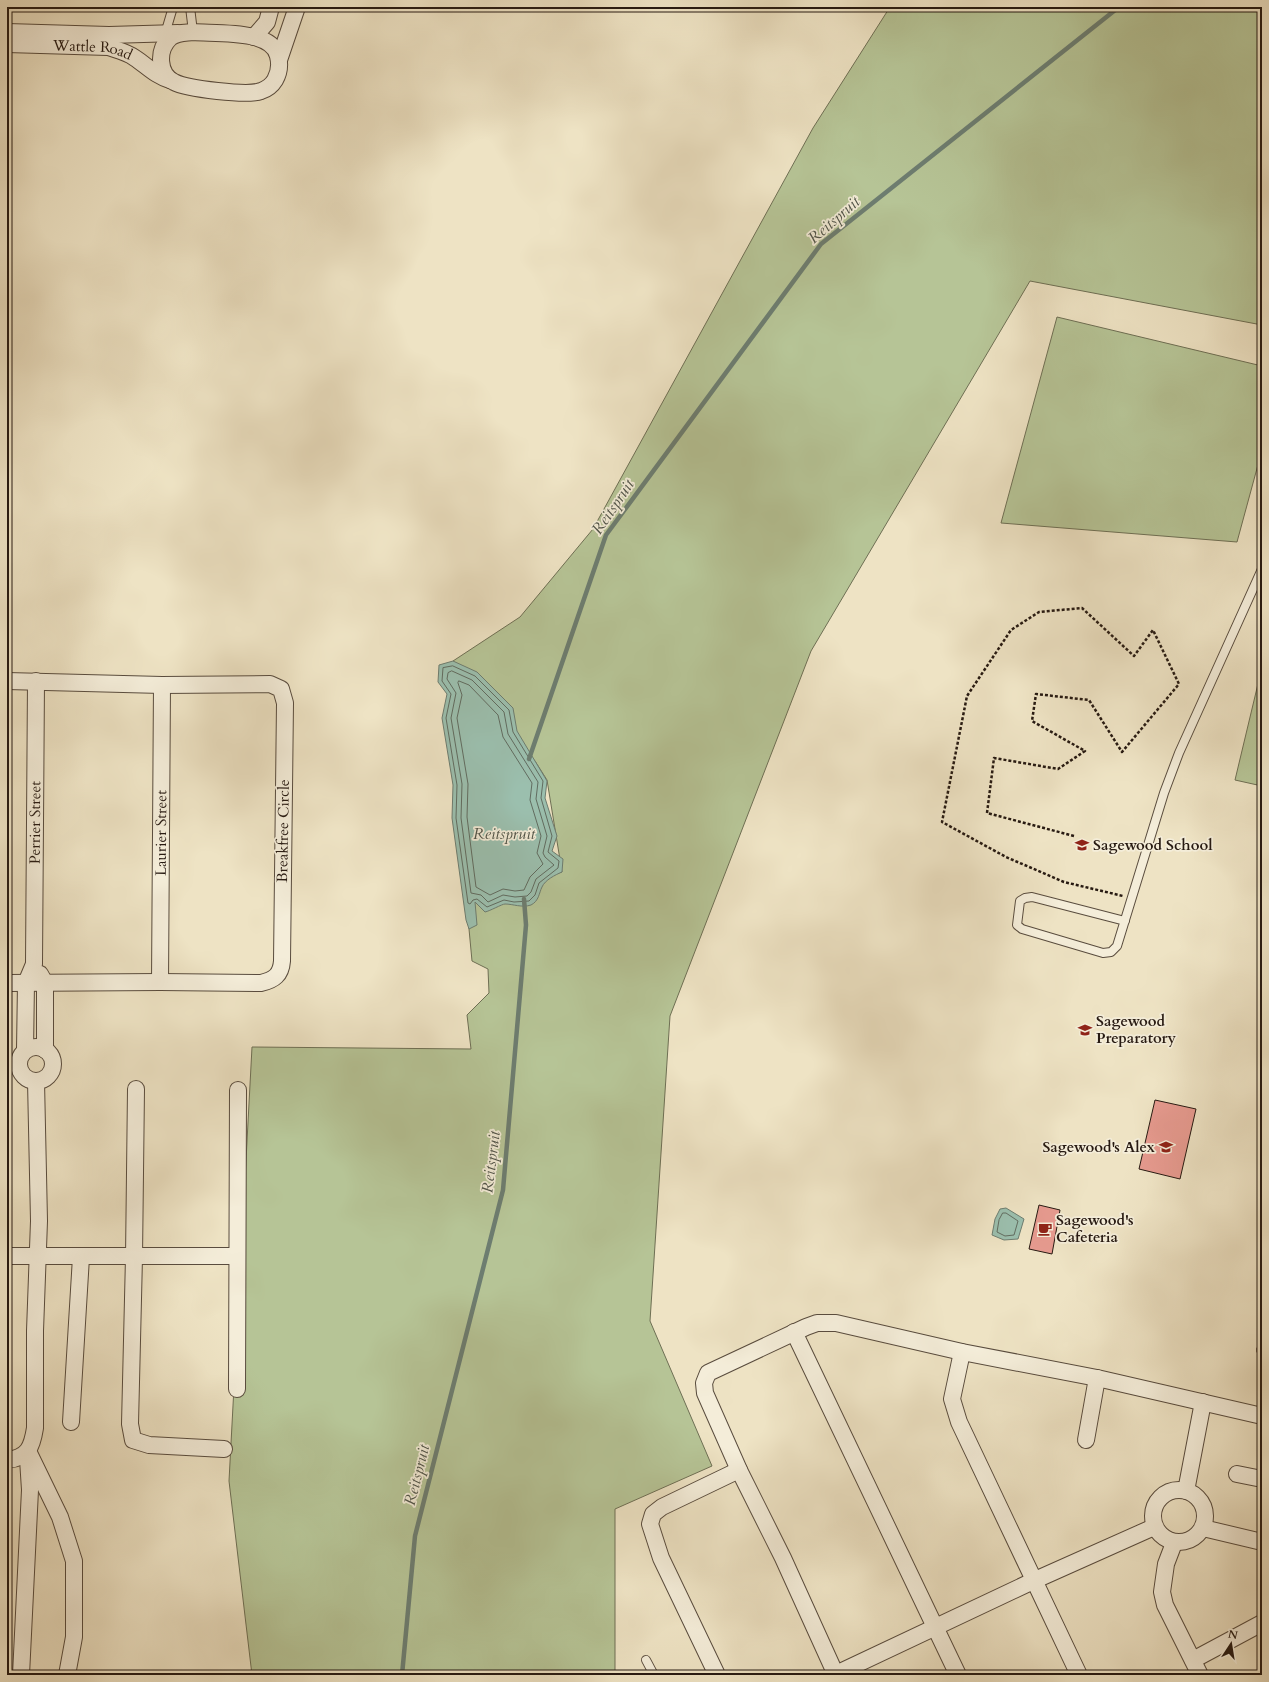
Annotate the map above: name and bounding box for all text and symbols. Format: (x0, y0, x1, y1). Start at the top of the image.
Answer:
street label: Wattle Road (52, 35, 136, 65)
water label: Reitspruit (803, 191, 865, 249)
water label: Reitspruit (587, 475, 640, 539)
street label: Breakfree Circle (272, 779, 294, 883)
street label: Perrier Street (25, 781, 45, 864)
street label: Laurier Street (151, 790, 171, 876)
water label: Reitspruit (473, 823, 536, 845)
place label: Sagewood School (1093, 835, 1213, 855)
school or university icon: Sagewood School (1074, 837, 1090, 853)
place label: Sagewood Preparatory (1096, 1011, 1177, 1048)
school or university icon: Sagewood Preparatory (1077, 1022, 1093, 1038)
water label: Reitspruit (476, 1129, 506, 1194)
place label: Sagewood's Alex (1042, 1137, 1155, 1157)
school or university icon: Sagewood's Alex (1158, 1139, 1174, 1155)
place label: Sagewood's Cafeteria (1056, 1210, 1134, 1247)
cafe icon: Sagewood's Cafeteria (1037, 1221, 1053, 1237)
water label: Reitspruit (399, 1442, 435, 1508)
north arrow (1211, 1624, 1251, 1664)
text: N (1227, 1626, 1240, 1643)

